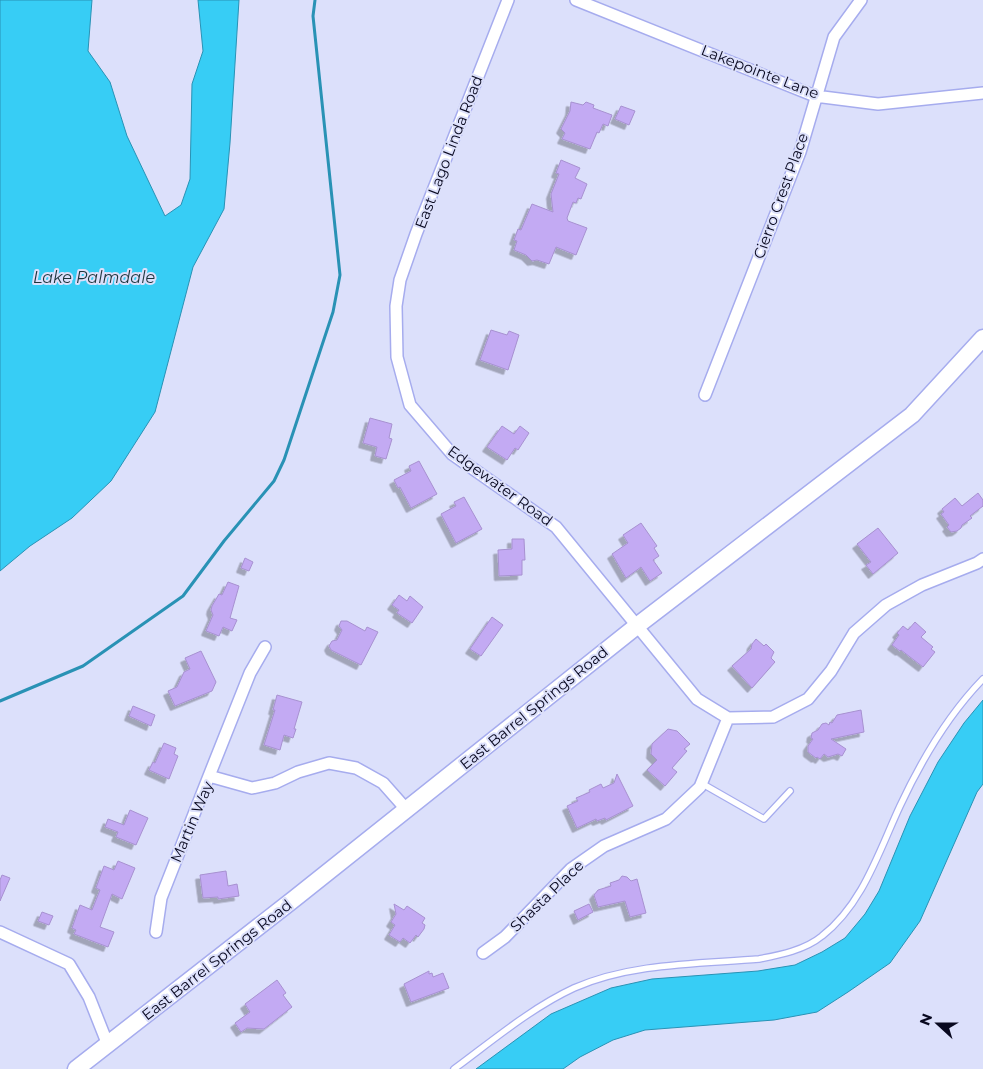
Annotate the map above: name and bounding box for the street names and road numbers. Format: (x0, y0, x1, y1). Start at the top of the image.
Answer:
street label: Lakepointe Lane (698, 40, 822, 103)
street label: East Lago Linda Road (411, 73, 487, 231)
street label: Cierro Crest Place (749, 130, 812, 261)
street label: Edgewater Road (444, 441, 556, 530)
street label: East Barrel Springs Road (456, 642, 612, 773)
street label: Martin Way (166, 778, 217, 865)
street label: Shasta Place (506, 856, 587, 936)
street label: East Barrel Springs Road (138, 895, 296, 1024)

